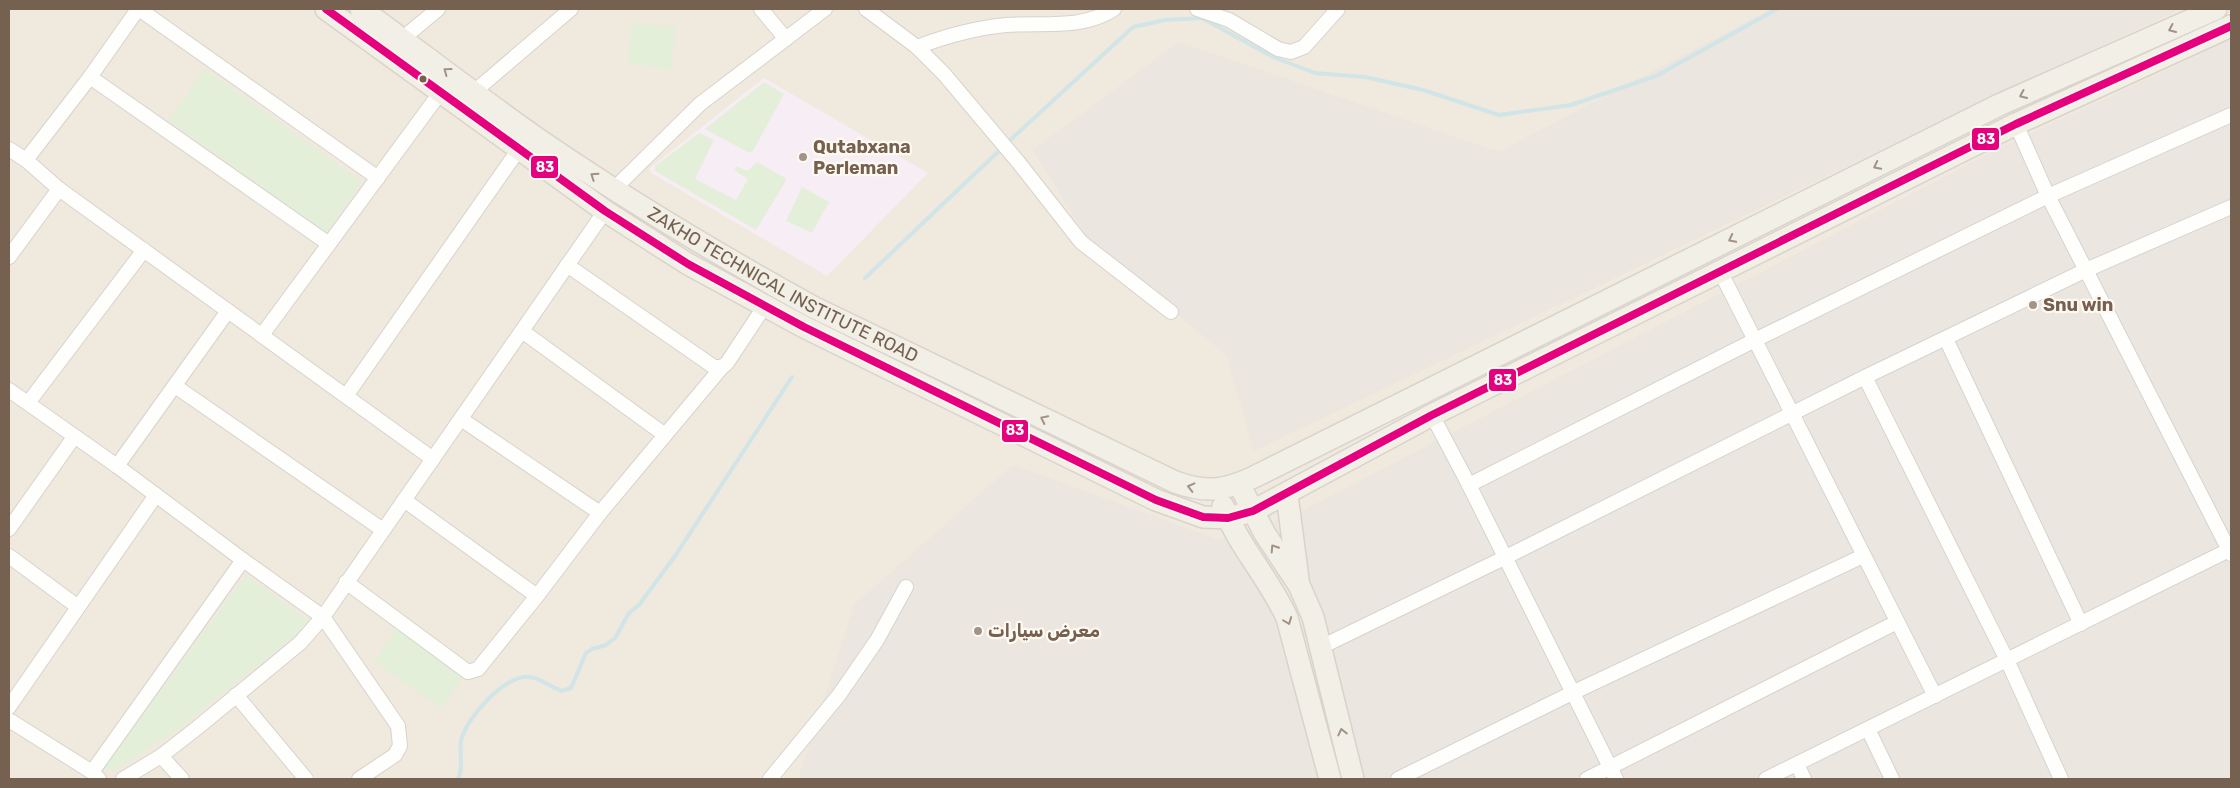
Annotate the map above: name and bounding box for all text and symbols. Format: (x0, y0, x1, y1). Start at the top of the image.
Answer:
one-way arrow (2168, 22, 2177, 33)
one-way arrow (443, 68, 453, 77)
unlabelled marker (418, 74, 428, 84)
one-way arrow (2019, 88, 2028, 99)
line badge: 83 (1971, 127, 2000, 151)
text: 83 (1977, 131, 1995, 148)
place label: Qutabxana Perleman (813, 136, 911, 179)
marker: Qutabxana Perleman (797, 151, 809, 163)
line badge: 83 (530, 155, 559, 179)
text: 83 (536, 159, 554, 176)
one-way arrow (1874, 160, 1883, 170)
one-way arrow (590, 173, 599, 182)
street label: ZAKHO TECHNICAL INSTITUTE ROAD (644, 202, 922, 367)
one-way arrow (1728, 233, 1737, 243)
place label: Snu win (2043, 294, 2113, 316)
marker: Snu win (2027, 299, 2039, 311)
line badge: 83 (1488, 368, 1517, 392)
text: 83 (1494, 372, 1512, 389)
one-way arrow (1040, 415, 1049, 425)
line badge: 83 (1001, 419, 1029, 443)
text: 83 (1006, 422, 1024, 439)
one-way arrow (1187, 482, 1196, 493)
one-way arrow (1271, 545, 1281, 554)
one-way arrow (1282, 616, 1292, 625)
place label: معرض سيارات (988, 620, 1100, 642)
marker: معرض سيارات (972, 625, 984, 637)
one-way arrow (1337, 727, 1348, 736)

